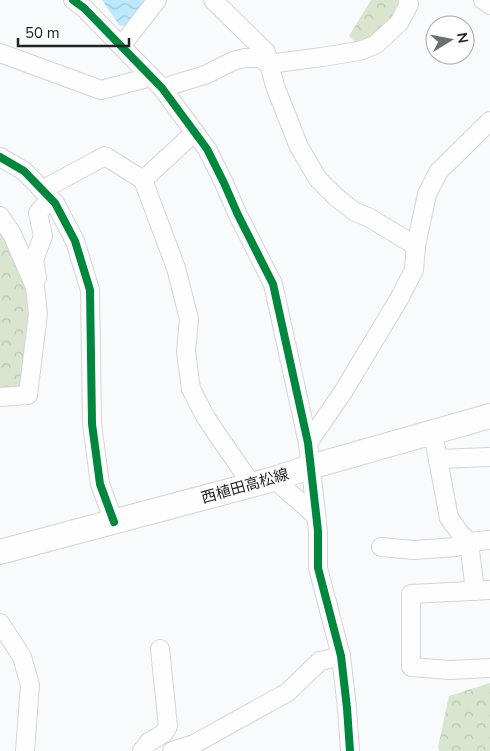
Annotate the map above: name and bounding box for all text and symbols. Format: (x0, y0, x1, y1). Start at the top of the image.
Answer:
scale bar (18, 15, 129, 47)
north arrow (425, 15, 475, 65)
text: 50 m (25, 23, 60, 43)
text: N (452, 31, 473, 45)
street label: 西植田高松線 (199, 464, 291, 508)

